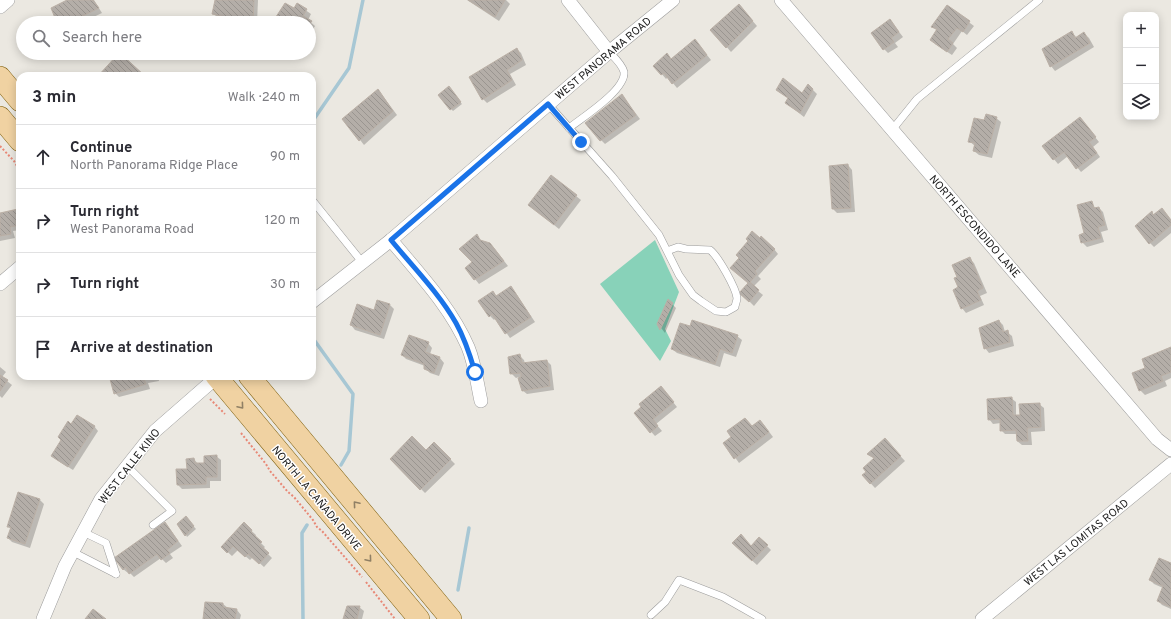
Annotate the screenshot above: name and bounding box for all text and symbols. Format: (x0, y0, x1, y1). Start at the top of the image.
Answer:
map controls (1123, 12, 1159, 120)
button: + (1123, 12, 1159, 48)
street label: WEST PANORAMA ROAD (553, 14, 655, 103)
search box (16, 16, 316, 60)
icon: search (30, 27, 52, 49)
text: Search here (62, 29, 142, 48)
button: − (1123, 48, 1159, 84)
button: layers (1123, 84, 1159, 120)
text: 3 min (32, 87, 76, 109)
text: Walk · 240 m (228, 90, 300, 106)
route end (572, 133, 590, 151)
text: Continue (70, 139, 132, 158)
icon: ahead (32, 146, 54, 168)
text: 90 m (270, 149, 300, 165)
text: North Panorama Ridge Place (70, 158, 238, 174)
street label: NORTH ESCONDIDO LANE (926, 172, 1023, 281)
text: Turn right (70, 203, 139, 222)
icon: right (32, 210, 54, 232)
text: 120 m (265, 213, 300, 229)
text: West Panorama Road (70, 222, 194, 238)
icon: right (32, 274, 54, 296)
text: Turn right (70, 275, 139, 294)
text: 30 m (270, 277, 300, 293)
icon: arrive (32, 338, 54, 360)
text: Arrive at destination (70, 339, 213, 358)
route start (466, 363, 484, 381)
one-way arrow (236, 401, 243, 409)
street label: WEST CALLE KINO (96, 426, 164, 507)
street label: NORTH LA CAÑADA DRIVE (268, 443, 364, 554)
street label: WEST LAS LOMITAS ROAD (1022, 496, 1132, 589)
one-way arrow (353, 501, 360, 508)
one-way arrow (364, 555, 371, 562)

